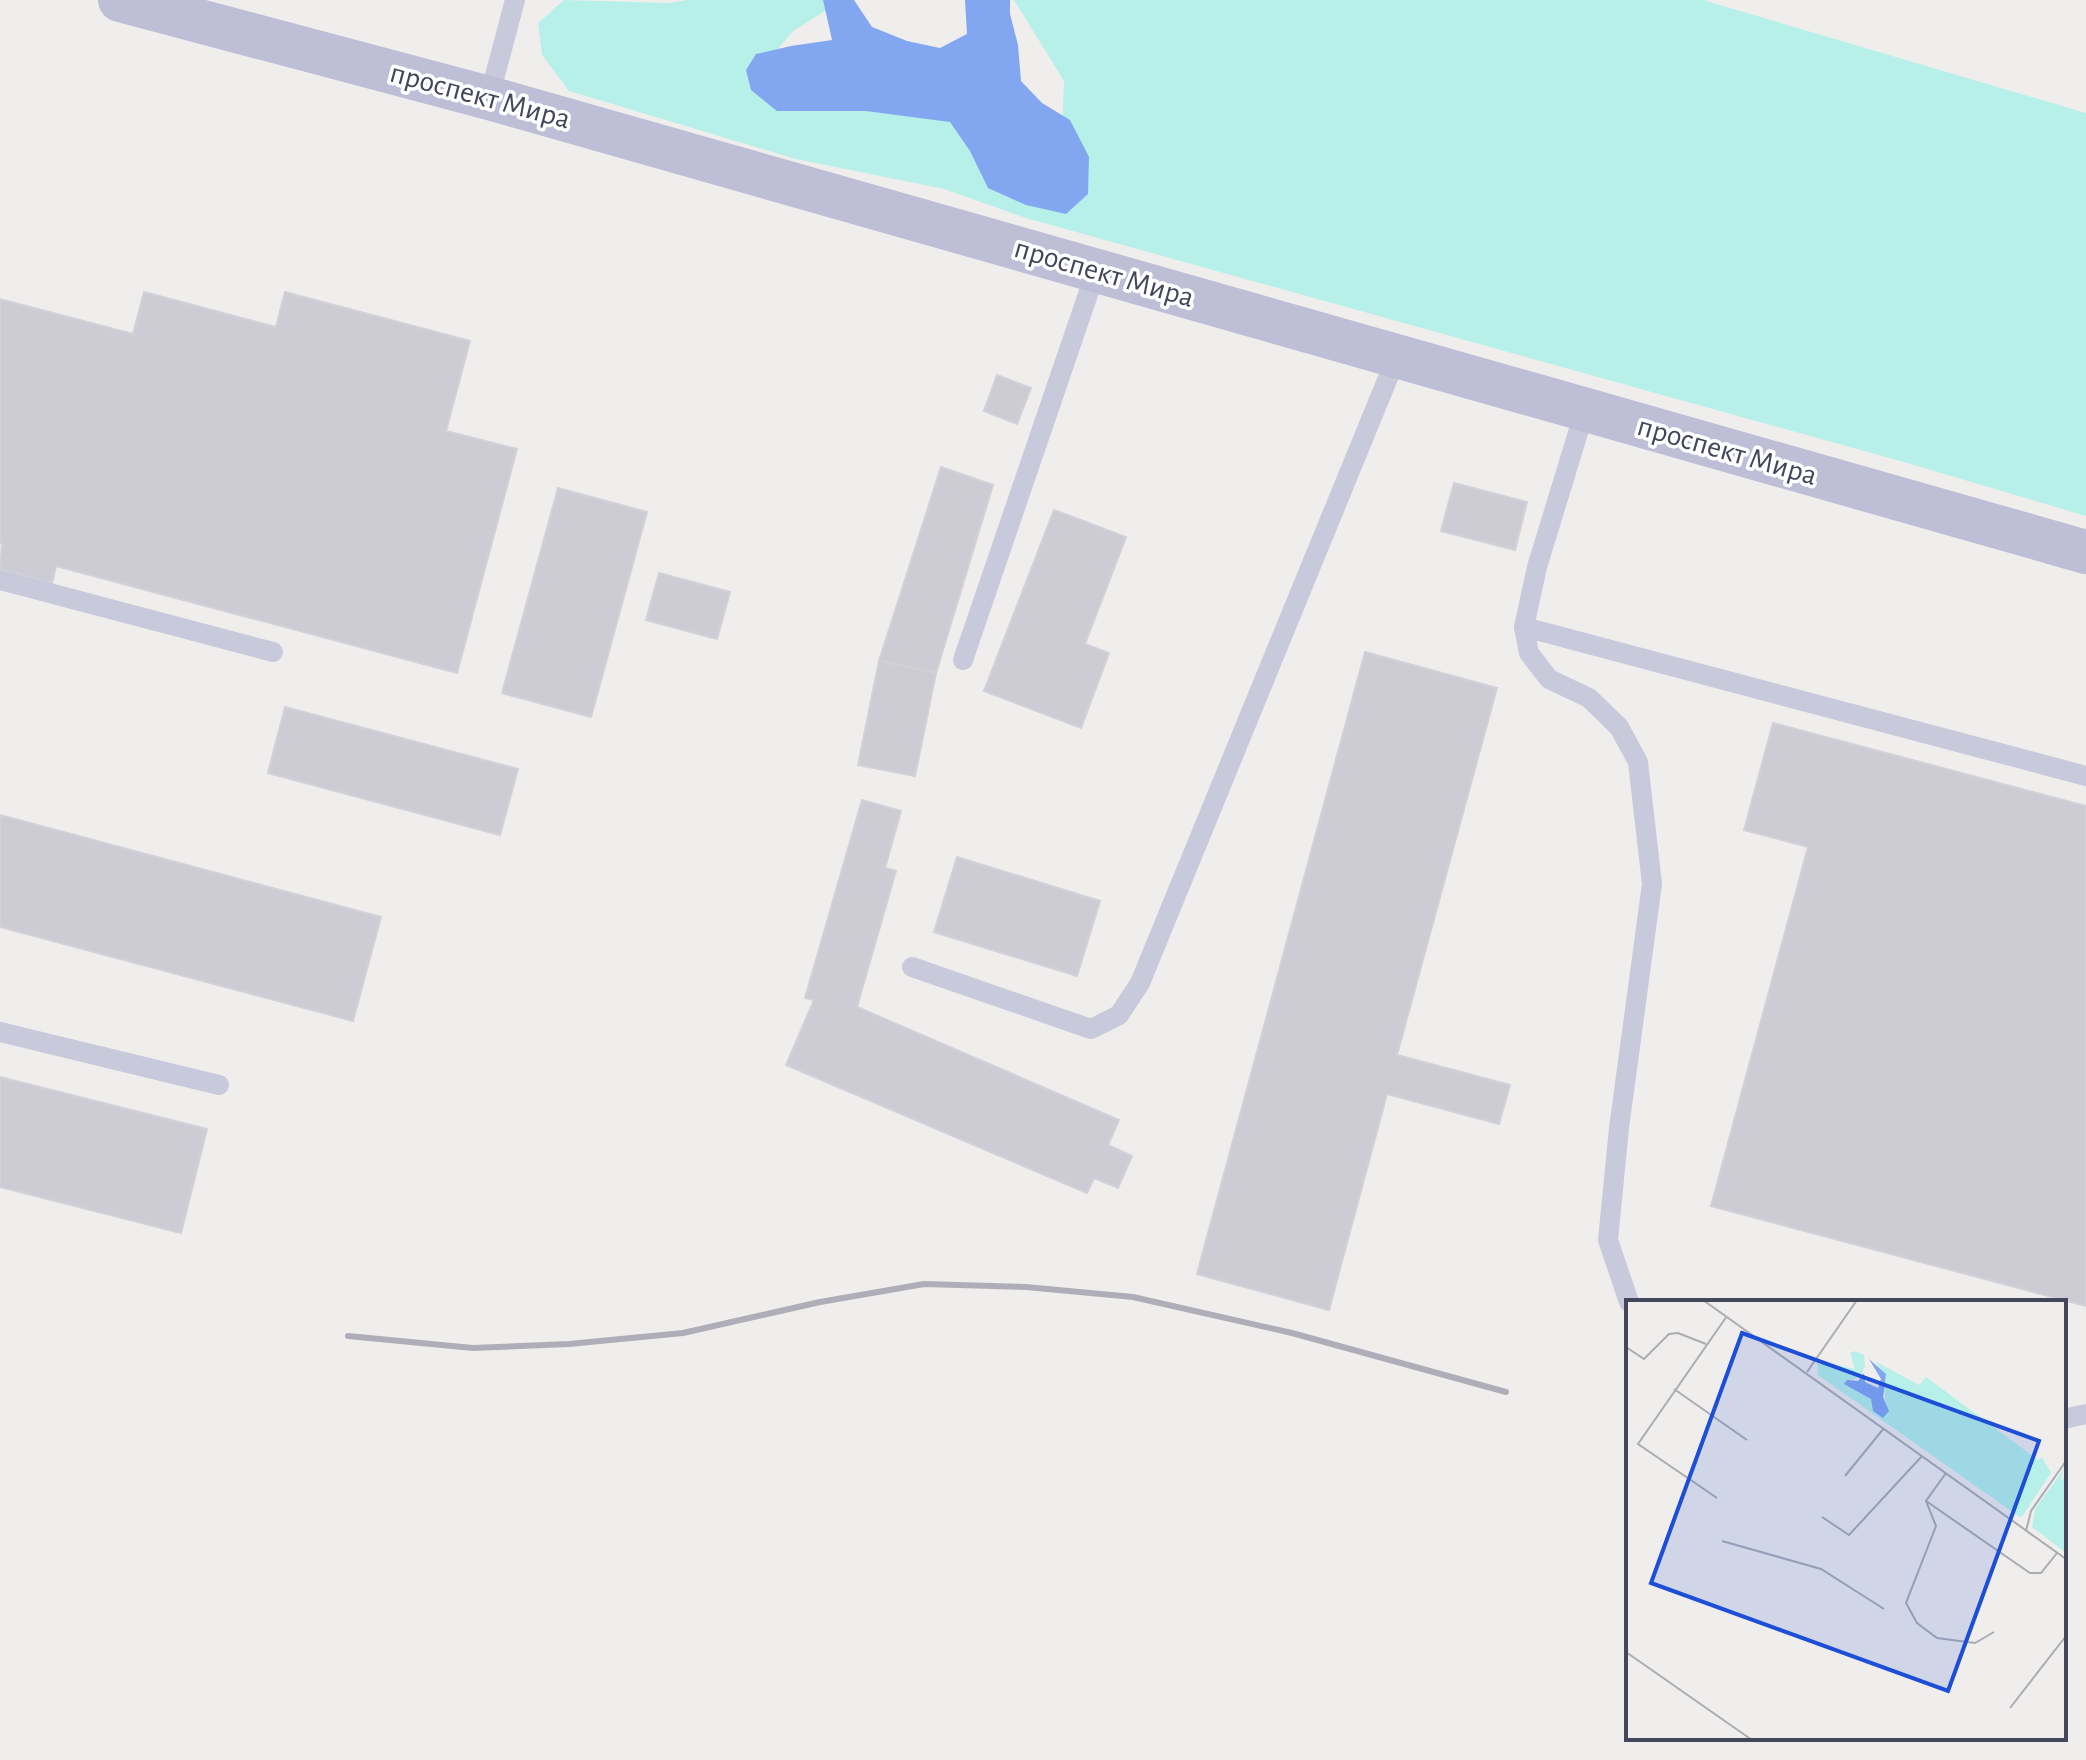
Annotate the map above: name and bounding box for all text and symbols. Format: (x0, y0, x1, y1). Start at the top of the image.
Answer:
street label: проспект Мира (387, 58, 573, 134)
street label: проспект Мира (1011, 233, 1197, 313)
street label: проспект Мира (1634, 411, 1820, 491)
inset map (1626, 1300, 2066, 1740)

